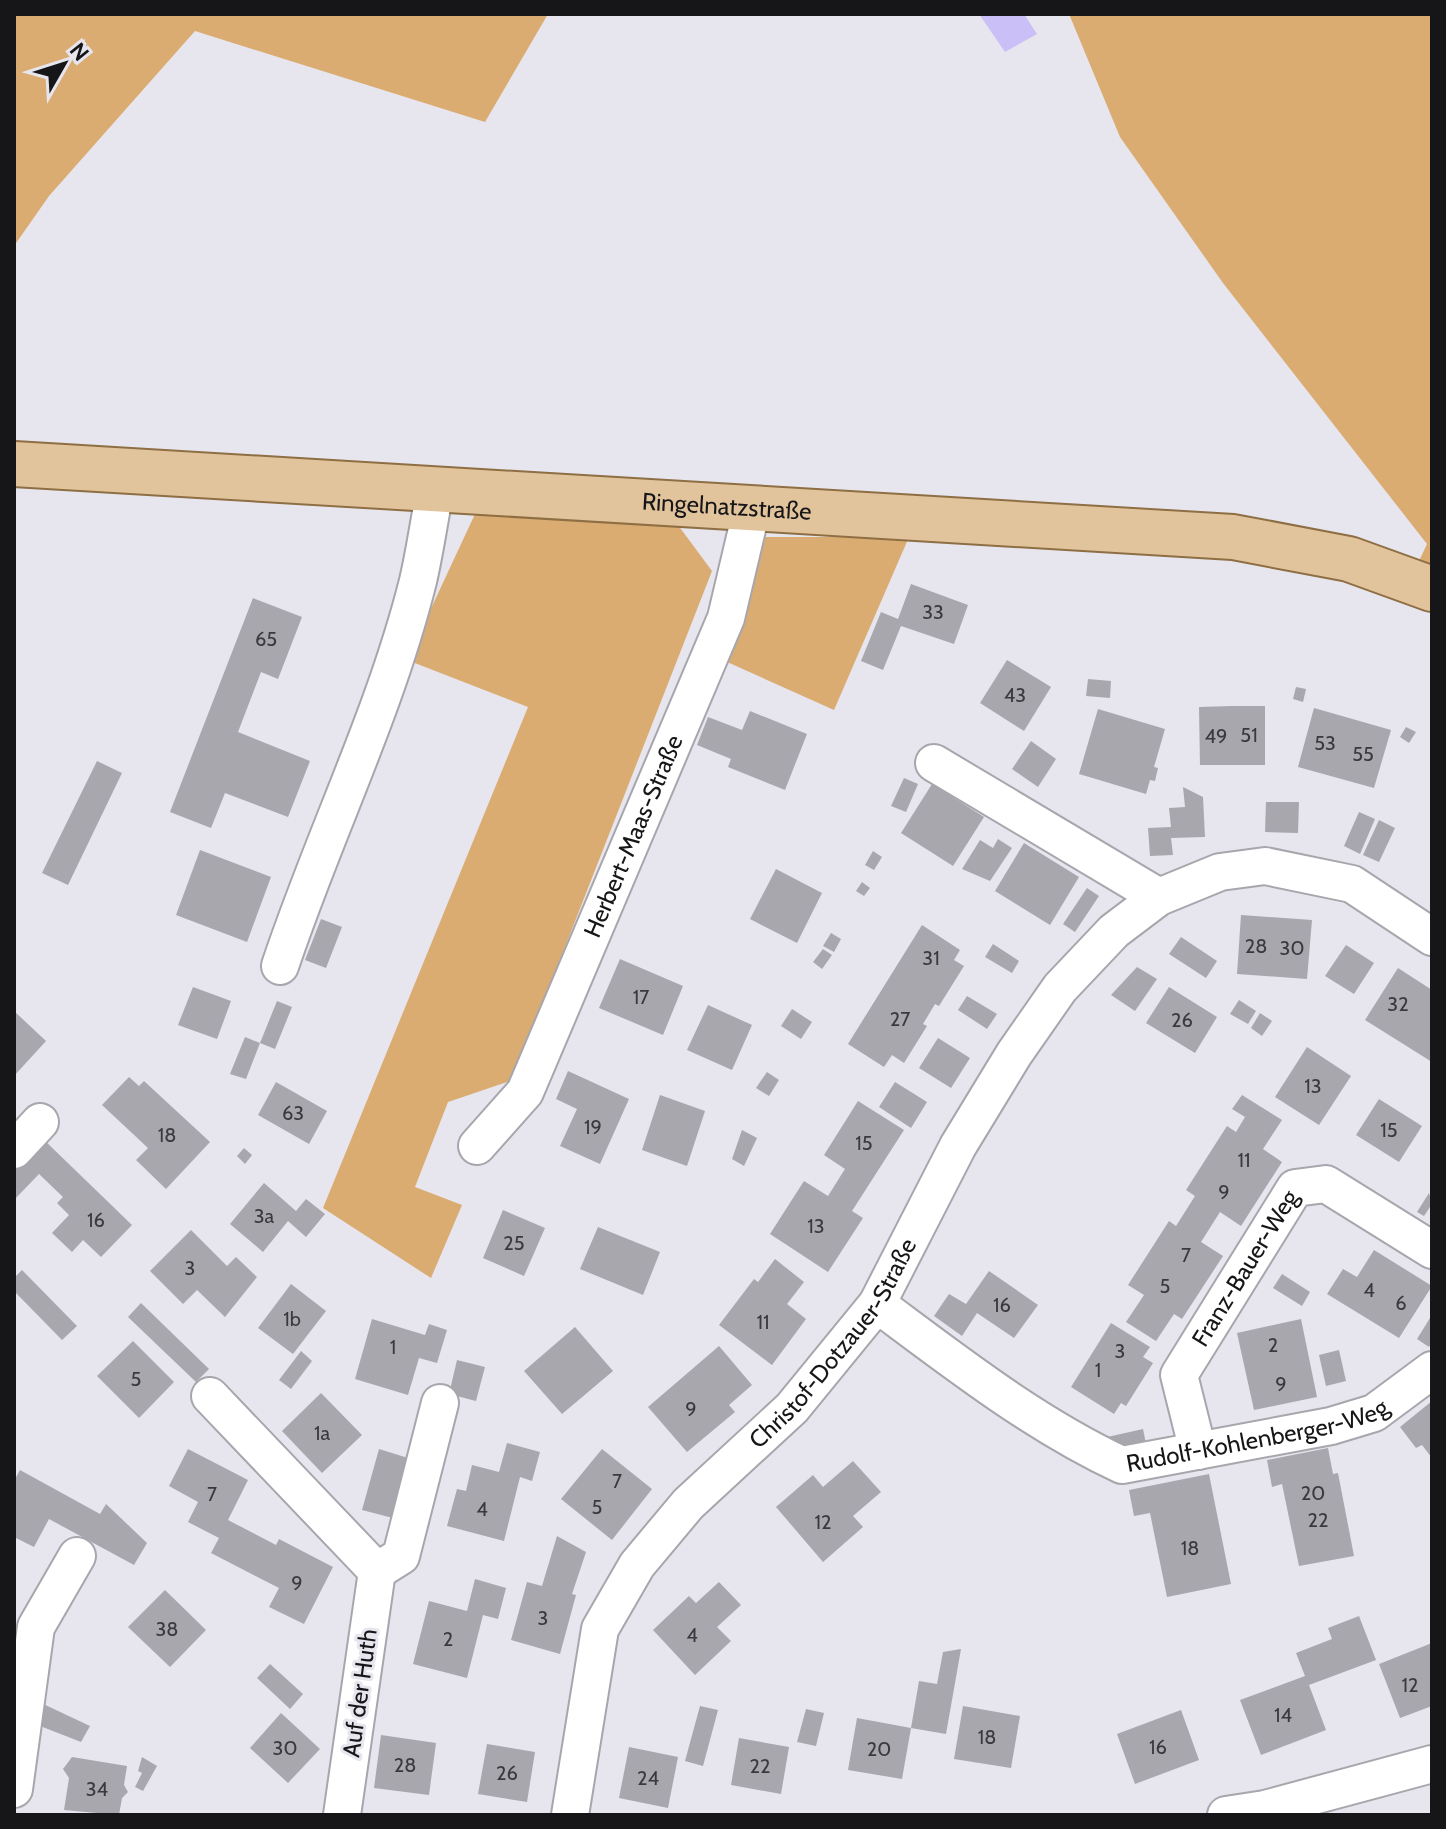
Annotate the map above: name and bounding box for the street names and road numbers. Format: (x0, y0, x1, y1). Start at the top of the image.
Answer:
street label: Ringelnatzstraße (641, 487, 812, 526)
street label: Herbert-Maas-Straße (577, 731, 689, 942)
street label: Franz-Bauer-Weg (1185, 1183, 1305, 1352)
street label: Christof-Dotzauer-Straße (743, 1233, 922, 1454)
street label: Rudolf-Kohlenberger-Weg (1124, 1392, 1395, 1478)
street label: Auf der Huth (336, 1627, 383, 1759)

